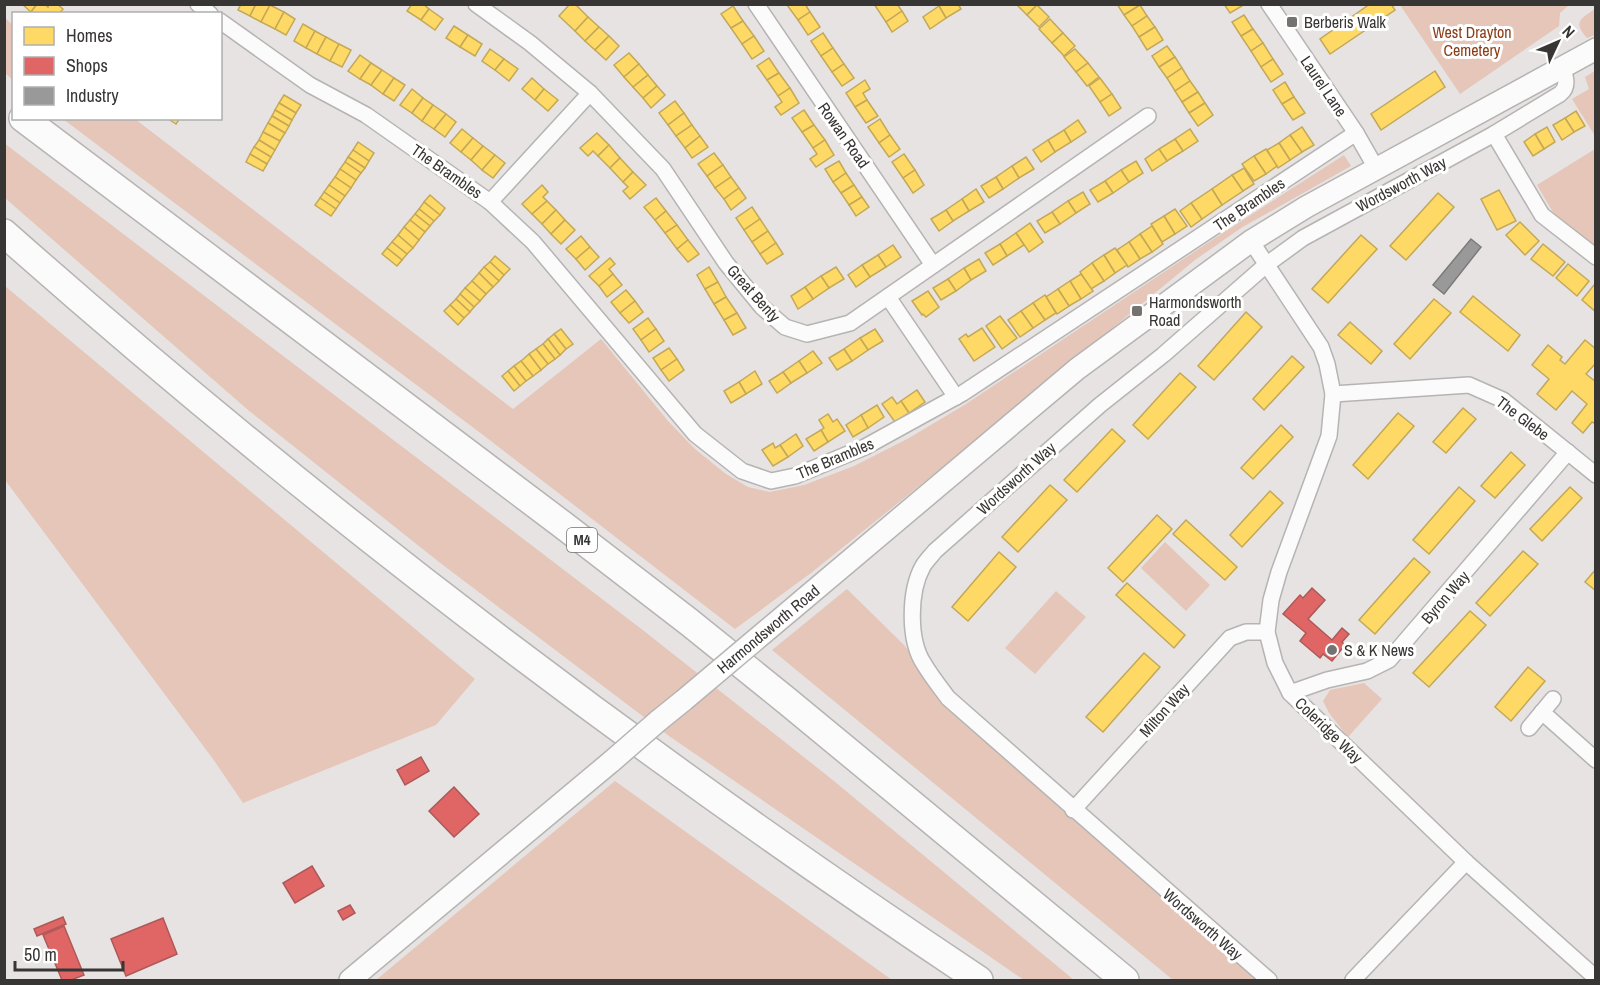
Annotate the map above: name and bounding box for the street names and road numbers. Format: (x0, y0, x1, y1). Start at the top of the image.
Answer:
street label: Laurel Lane (1296, 51, 1352, 121)
street label: Rowan Road (813, 98, 875, 172)
street label: The Brambles (407, 139, 487, 203)
street label: Wordsworth Way (1352, 151, 1450, 217)
street label: The Brambles (1209, 172, 1289, 236)
street label: Great Benty (722, 260, 786, 327)
street label: The Glebe (1492, 391, 1554, 445)
street label: The Brambles (793, 432, 877, 484)
street label: Wordsworth Way (972, 436, 1061, 519)
road number: M4 (567, 528, 597, 552)
street label: Byron Way (1416, 565, 1474, 628)
street label: Harmondsworth Road (712, 580, 824, 678)
street label: Milton Way (1134, 678, 1194, 742)
street label: Coleridge Way (1290, 692, 1368, 768)
street label: Wordsworth Way (1158, 883, 1248, 965)

